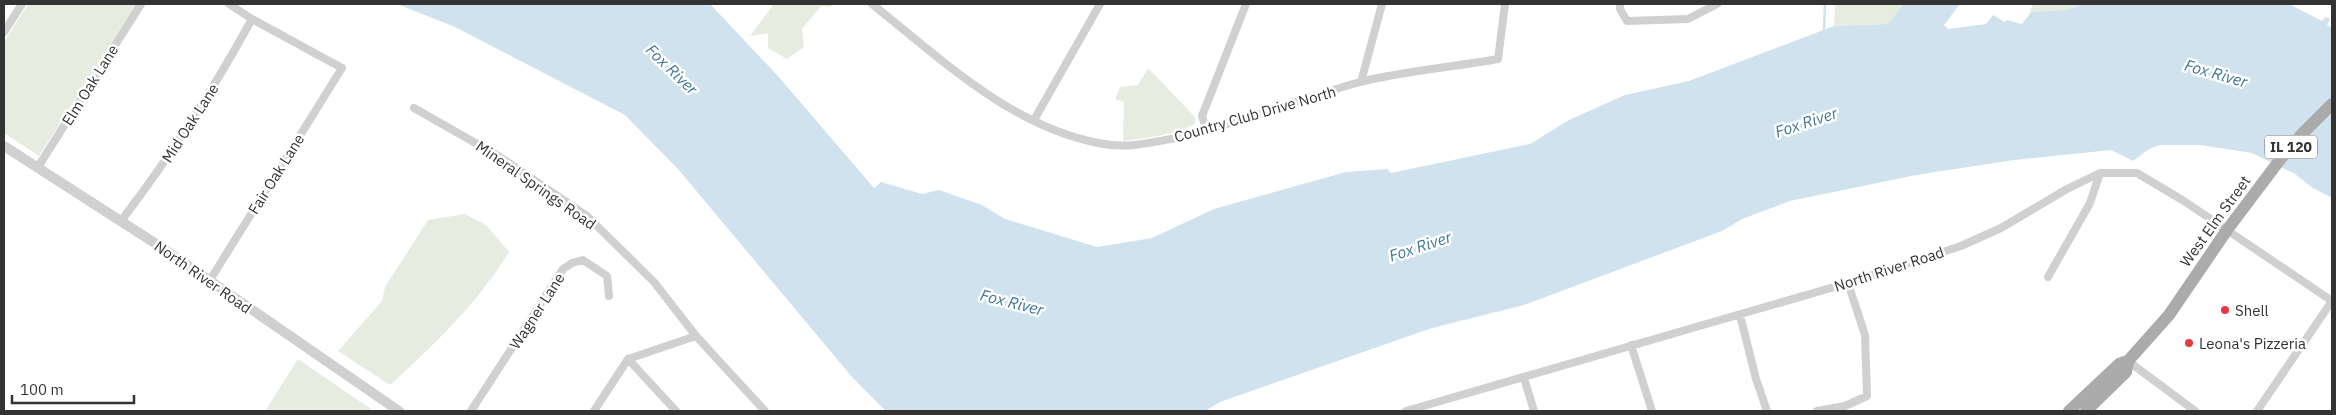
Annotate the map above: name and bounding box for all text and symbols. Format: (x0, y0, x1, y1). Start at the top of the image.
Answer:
water label: Fox River (642, 39, 703, 99)
street label: Elm Oak Lane (58, 41, 122, 129)
water label: Fox River (2182, 55, 2251, 92)
street label: Mid Oak Lane (157, 80, 223, 166)
street label: Country Club Drive North (1172, 82, 1338, 146)
water label: Fox River (1772, 102, 1841, 141)
street label: Fair Oak Lane (244, 130, 308, 218)
street label: Mineral Springs Road (472, 136, 600, 234)
road number: IL 120 (2265, 136, 2317, 158)
street label: West Elm Street (2176, 172, 2254, 270)
water label: Fox River (1386, 226, 1455, 265)
street label: North River Road (151, 236, 255, 318)
street label: North River Road (1832, 242, 1946, 296)
street label: Wagner Lane (505, 269, 569, 353)
water label: Fox River (978, 285, 1047, 320)
place label: Shell (2235, 301, 2269, 320)
marker: Shell (2219, 304, 2231, 316)
place label: Leona's Pizzeria (2199, 334, 2306, 353)
marker: Leona's Pizzeria (2183, 337, 2195, 349)
scale bar (12, 372, 135, 404)
text: 100 m (20, 380, 64, 399)

